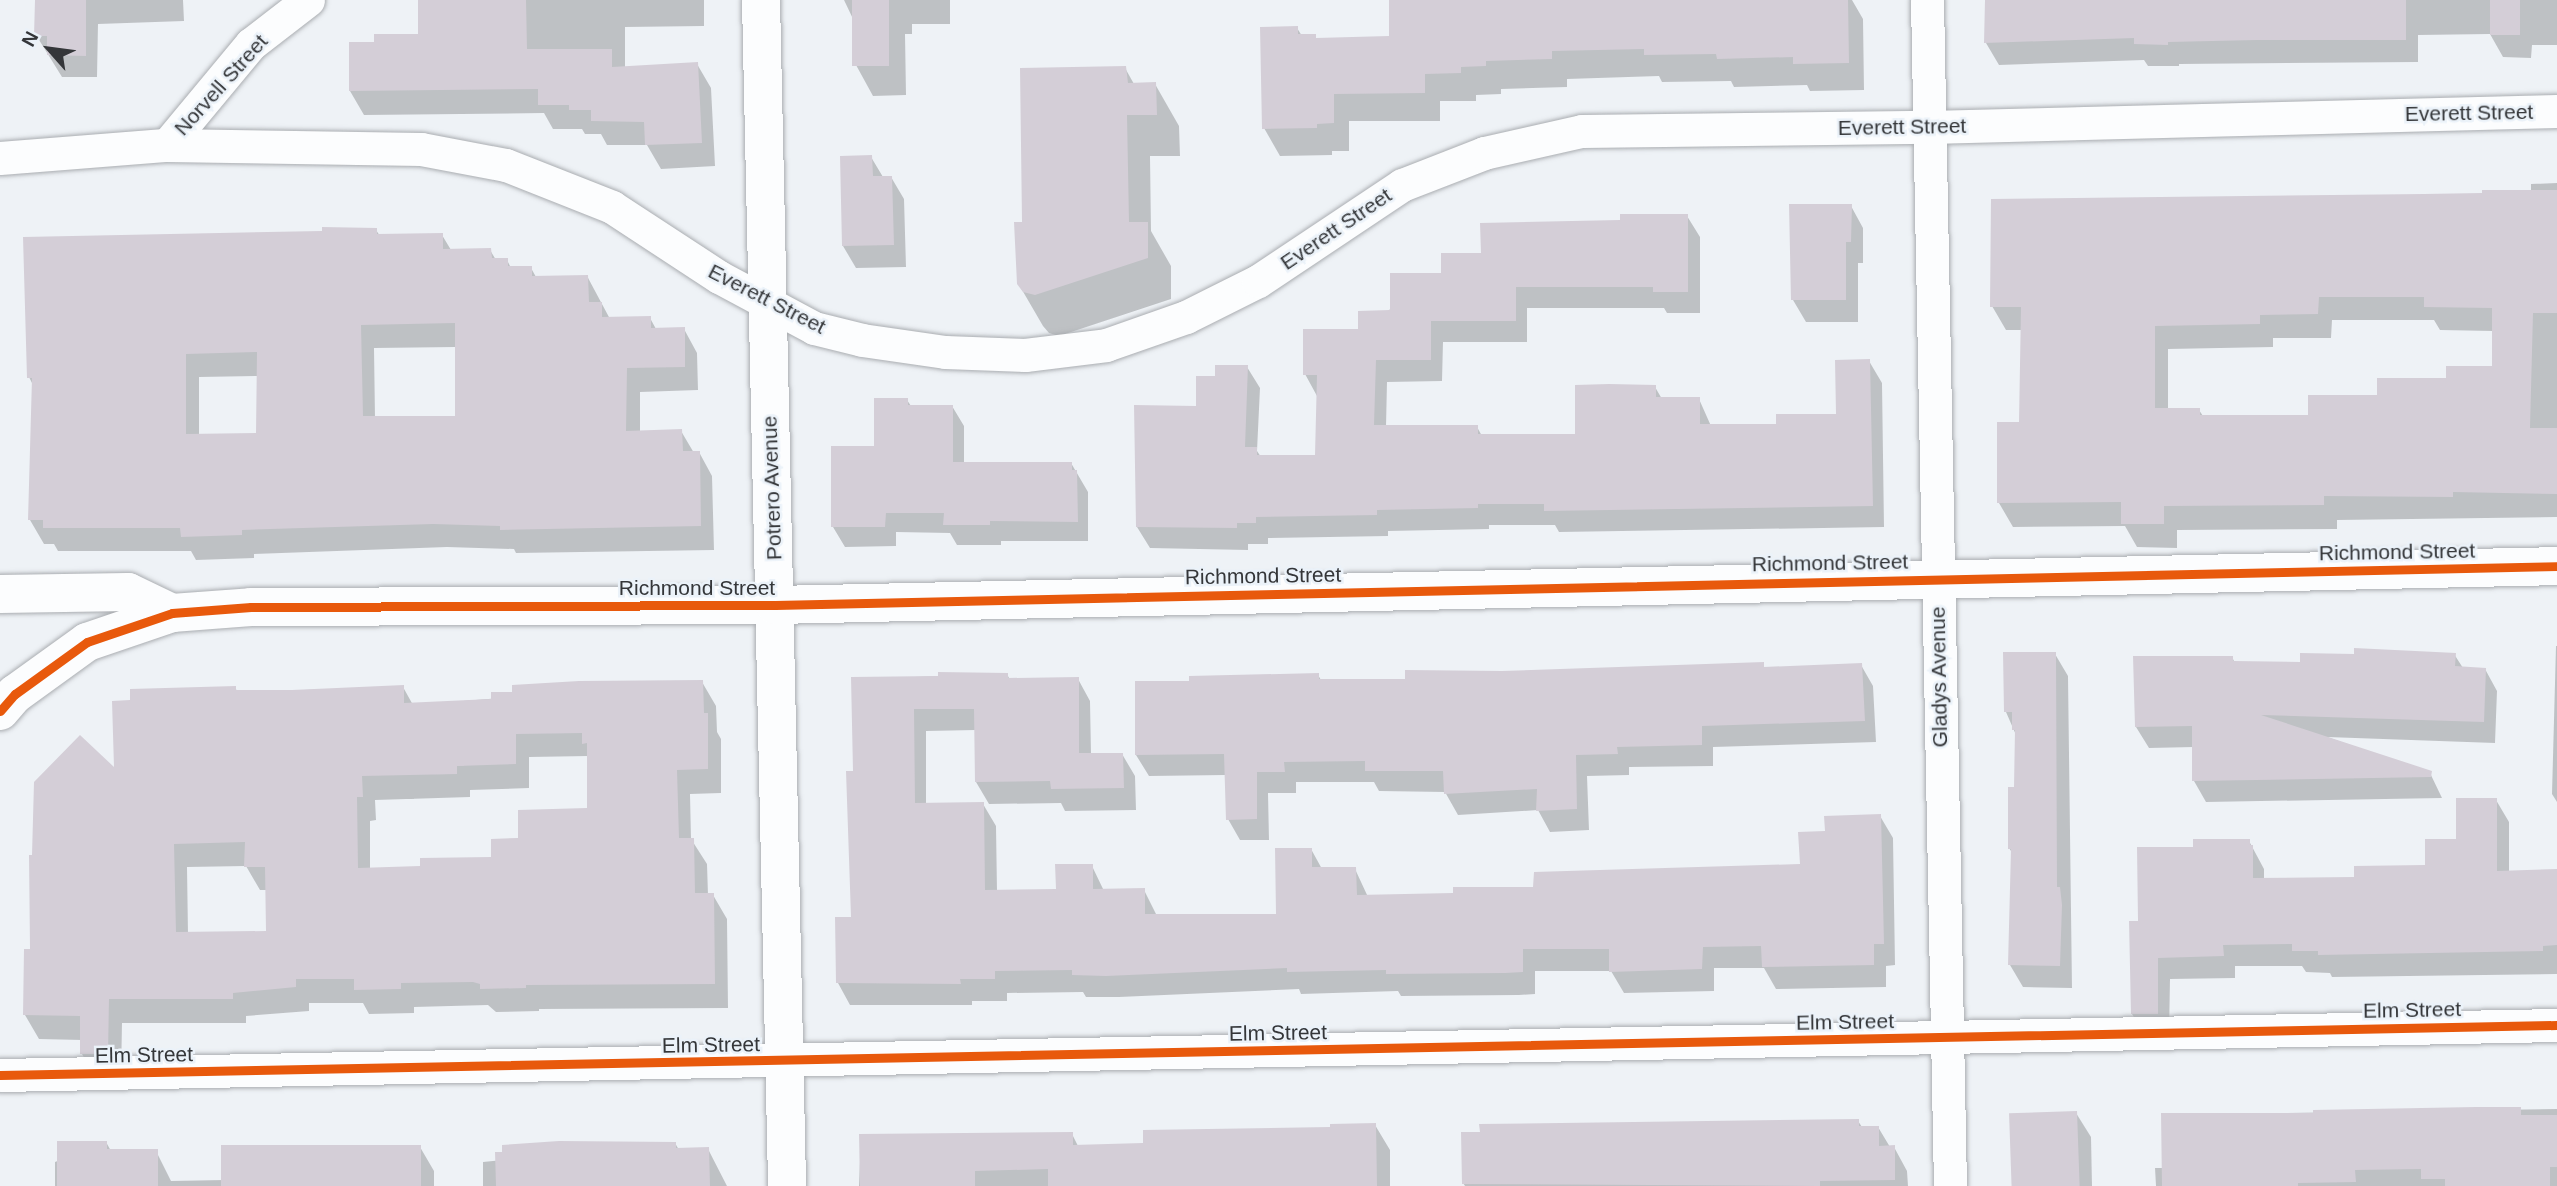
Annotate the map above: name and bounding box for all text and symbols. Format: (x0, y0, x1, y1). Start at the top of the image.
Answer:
north arrow (14, 14, 84, 84)
text: N (18, 28, 43, 50)
street label: Norvell Street (169, 29, 273, 141)
street label: Everett Street (2405, 99, 2533, 127)
street label: Everett Street (1838, 113, 1966, 141)
street label: Everett Street (1276, 183, 1396, 275)
street label: Everett Street (704, 259, 830, 339)
street label: Potrero Avenue (757, 415, 787, 561)
street label: Richmond Street (2319, 538, 2475, 566)
street label: Richmond Street (1752, 549, 1908, 577)
street label: Richmond Street (1185, 562, 1341, 590)
street label: Richmond Street (619, 575, 775, 601)
street label: Gladys Avenue (1925, 606, 1953, 748)
street label: Elm Street (2363, 997, 2461, 1023)
street label: Elm Street (1796, 1009, 1894, 1035)
street label: Elm Street (1229, 1020, 1327, 1046)
street label: Elm Street (662, 1032, 760, 1058)
street label: Elm Street (95, 1042, 193, 1068)

